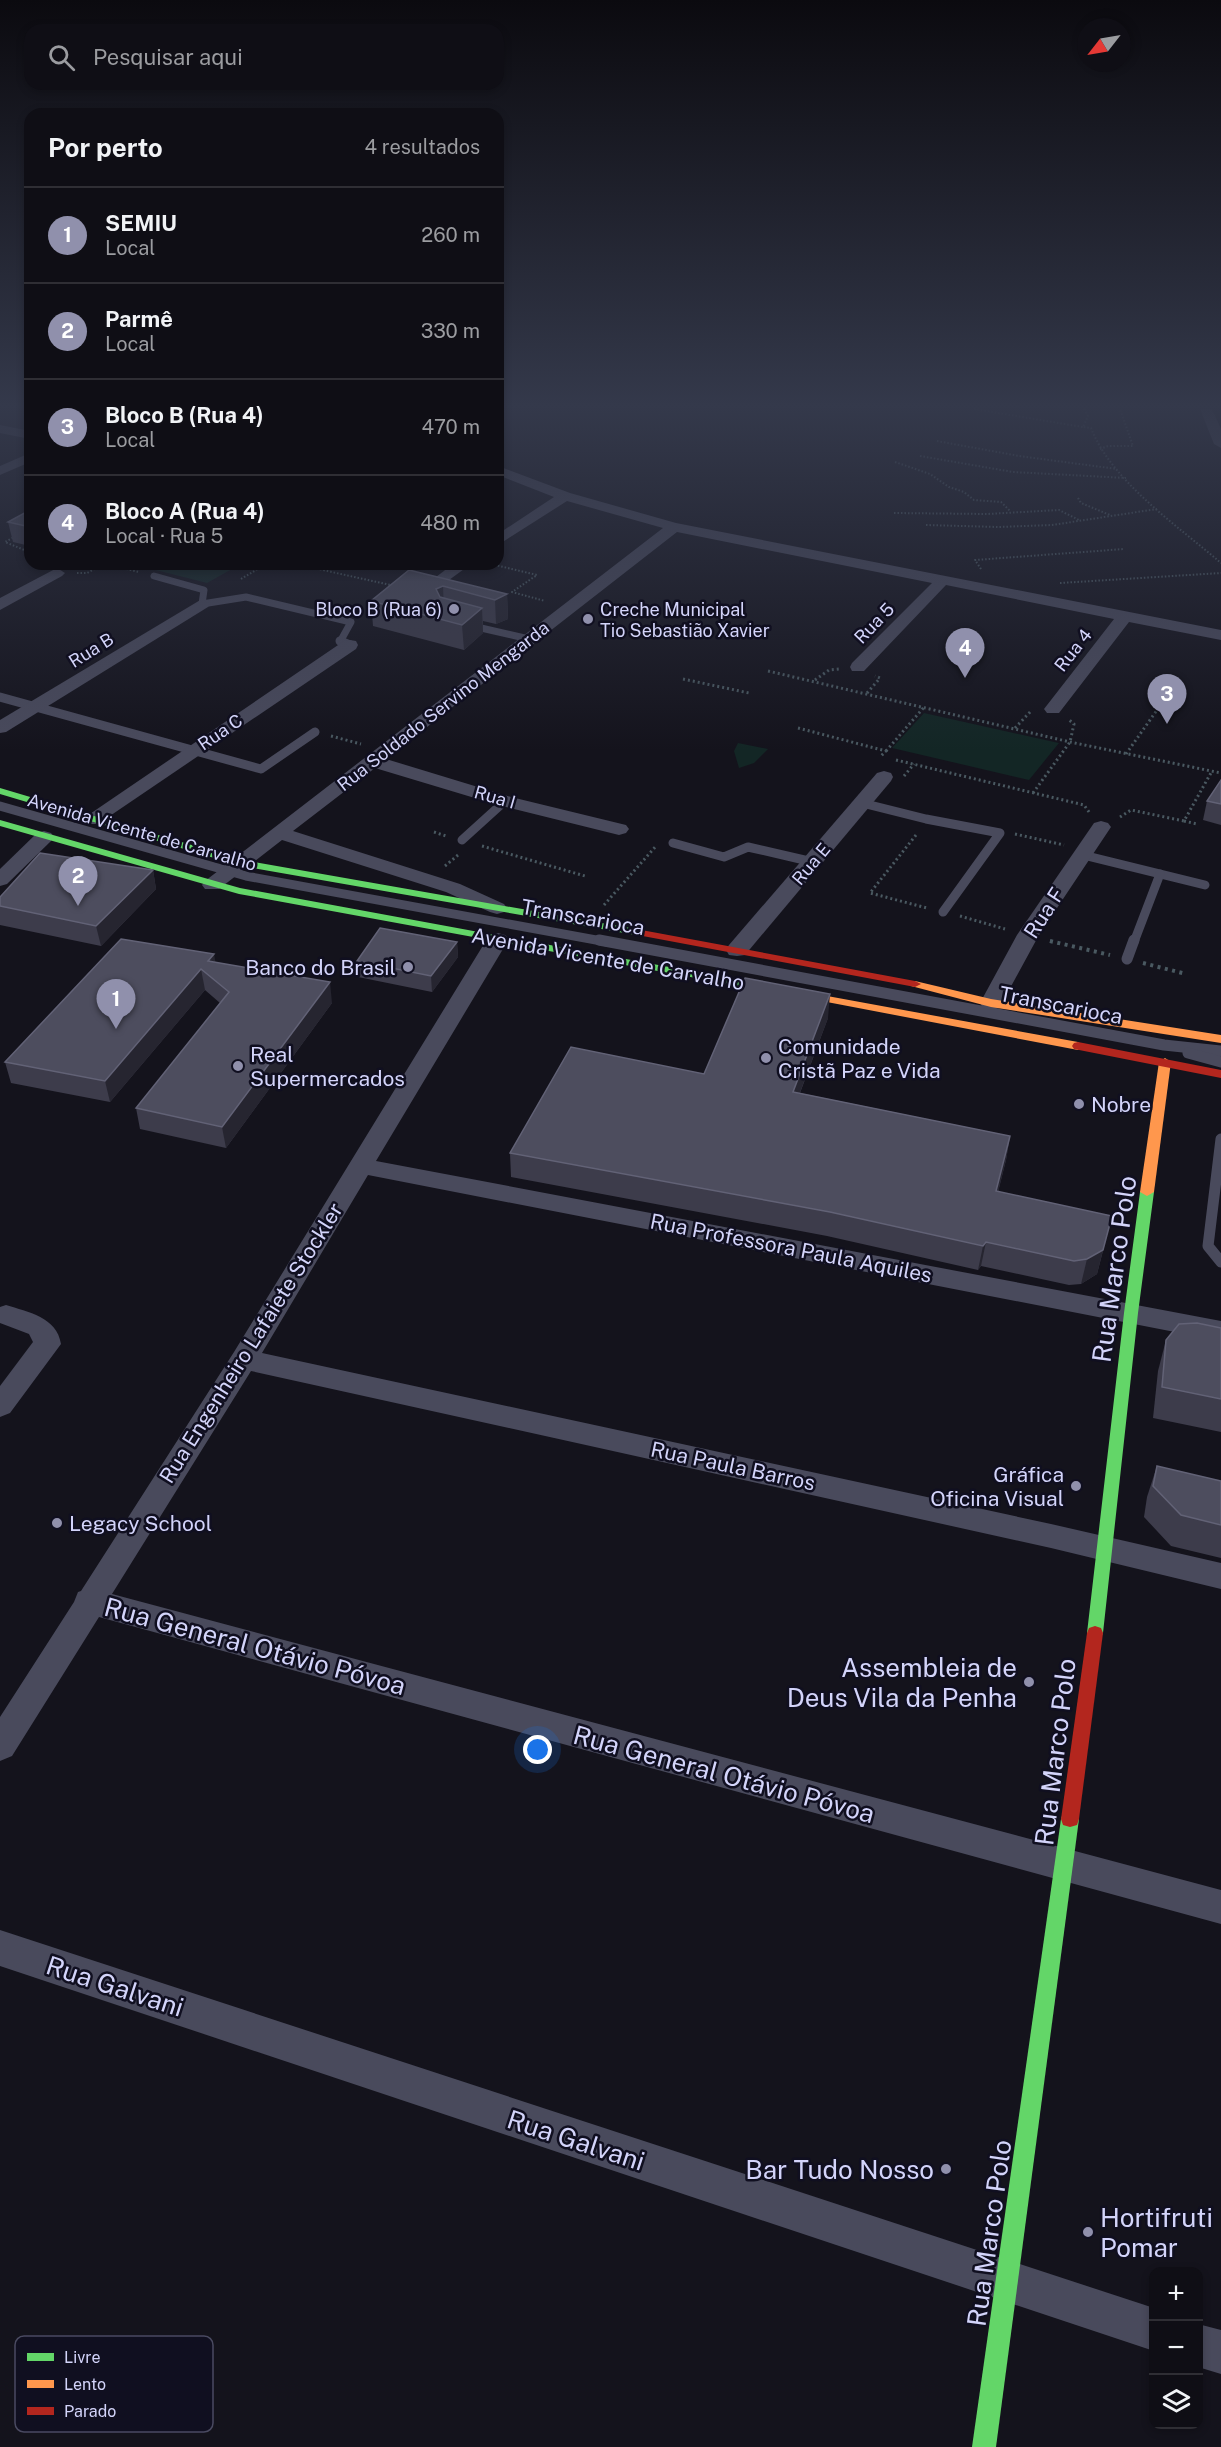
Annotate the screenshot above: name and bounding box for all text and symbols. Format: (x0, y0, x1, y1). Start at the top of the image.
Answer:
north arrow (1077, 18, 1131, 72)
search box (24, 24, 504, 90)
icon: search (45, 41, 78, 74)
text: Pesquisar aqui (93, 44, 243, 70)
text: Por perto (48, 132, 163, 163)
text: 4 resultados (364, 135, 480, 159)
text: SEMIU (105, 210, 177, 236)
text: 1 (63, 223, 72, 247)
text: 260 m (421, 223, 480, 247)
text: Local (105, 236, 155, 260)
text: Parmê (105, 306, 173, 332)
text: 2 (61, 319, 74, 343)
text: 330 m (421, 319, 480, 343)
text: Local (105, 332, 155, 356)
text: Bloco B (Rua 4) (105, 402, 264, 428)
text: 3 (61, 415, 74, 439)
text: 470 m (421, 415, 480, 439)
text: Local (105, 428, 155, 452)
text: Bloco A (Rua 4) (105, 498, 265, 524)
text: 4 (61, 511, 74, 535)
text: 480 m (420, 511, 480, 535)
text: Local · Rua 5 (105, 524, 223, 548)
street label: Rua 5 (850, 598, 898, 648)
place label: Bloco B (Rua 6) (315, 599, 442, 620)
place label: Creche Municipal Tio Sebastião Xavier (600, 599, 770, 641)
marker: Bloco B (Rua 6) (447, 602, 461, 616)
marker: Creche Municipal Tio Sebastião Xavier (581, 612, 595, 626)
street label: Rua Soldado Servino Mengarda (333, 617, 553, 795)
street label: Rua 4 (1050, 625, 1096, 675)
street label: Rua B (65, 628, 117, 672)
pin: 4 (946, 628, 984, 678)
pin: 3 (1148, 674, 1186, 724)
street label: Rua C (194, 710, 246, 754)
street label: Rua I (472, 781, 518, 813)
street label: Avenida Vicente de Carvalho (25, 789, 259, 875)
street label: Rua E (788, 839, 834, 889)
pin: 2 (58, 856, 98, 906)
street label: Rua F (1018, 883, 1070, 943)
street label: Transcarioca (519, 894, 647, 940)
street label: Avenida Vicente de Carvalho (470, 923, 746, 995)
place label: Banco do Brasil (245, 955, 396, 980)
marker: Banco do Brasil (401, 960, 415, 974)
pin: 1 (96, 980, 136, 1029)
street label: Transcarioca (997, 981, 1125, 1029)
place label: Comunidade Cristã Paz e Vida (778, 1034, 941, 1083)
place label: Real Supermercados (250, 1042, 405, 1091)
marker: Comunidade Cristã Paz e Vida (759, 1051, 773, 1065)
marker: Real Supermercados (231, 1059, 245, 1073)
place label: Nobre (1091, 1092, 1151, 1117)
marker: Nobre (1072, 1097, 1086, 1111)
street label: Rua Marco Polo (1086, 1174, 1142, 1364)
street label: Rua Engenheiro Lafaiete Stockler (154, 1198, 348, 1488)
street label: Rua Professora Paula Aquiles (648, 1208, 934, 1288)
street label: Rua Paula Barros (649, 1436, 817, 1496)
place label: Gráfica Oficina Visual (930, 1462, 1064, 1511)
marker: Gráfica Oficina Visual (1069, 1479, 1083, 1493)
place label: Legacy School (69, 1511, 212, 1536)
marker: Legacy School (50, 1516, 64, 1530)
street label: Rua General Otávio Póvoa (101, 1591, 409, 1701)
place label: Assembleia de Deus Vila da Penha (787, 1652, 1017, 1713)
street label: Rua Marco Polo (1028, 1657, 1082, 1847)
marker: Assembleia de Deus Vila da Penha (1022, 1675, 1036, 1689)
street label: Rua General Otávio Póvoa (570, 1719, 878, 1829)
your location (523, 1735, 552, 1764)
street label: Rua Galvani (42, 1949, 188, 2023)
street label: Rua Galvani (503, 2103, 649, 2177)
street label: Rua Marco Polo (961, 2138, 1017, 2328)
place label: Bar Tudo Nosso (745, 2154, 934, 2185)
marker: Bar Tudo Nosso (939, 2162, 953, 2176)
place label: Hortifruti Pomar (1100, 2202, 1213, 2263)
marker: Hortifruti Pomar (1081, 2225, 1095, 2239)
map controls (1149, 2267, 1203, 2429)
button: + (1149, 2267, 1203, 2321)
button: − (1149, 2321, 1203, 2375)
legend (15, 2336, 213, 2432)
text: Livre (64, 2348, 100, 2367)
text: Lento (64, 2375, 106, 2394)
button: layers (1149, 2375, 1203, 2429)
text: Parado (64, 2402, 116, 2421)

